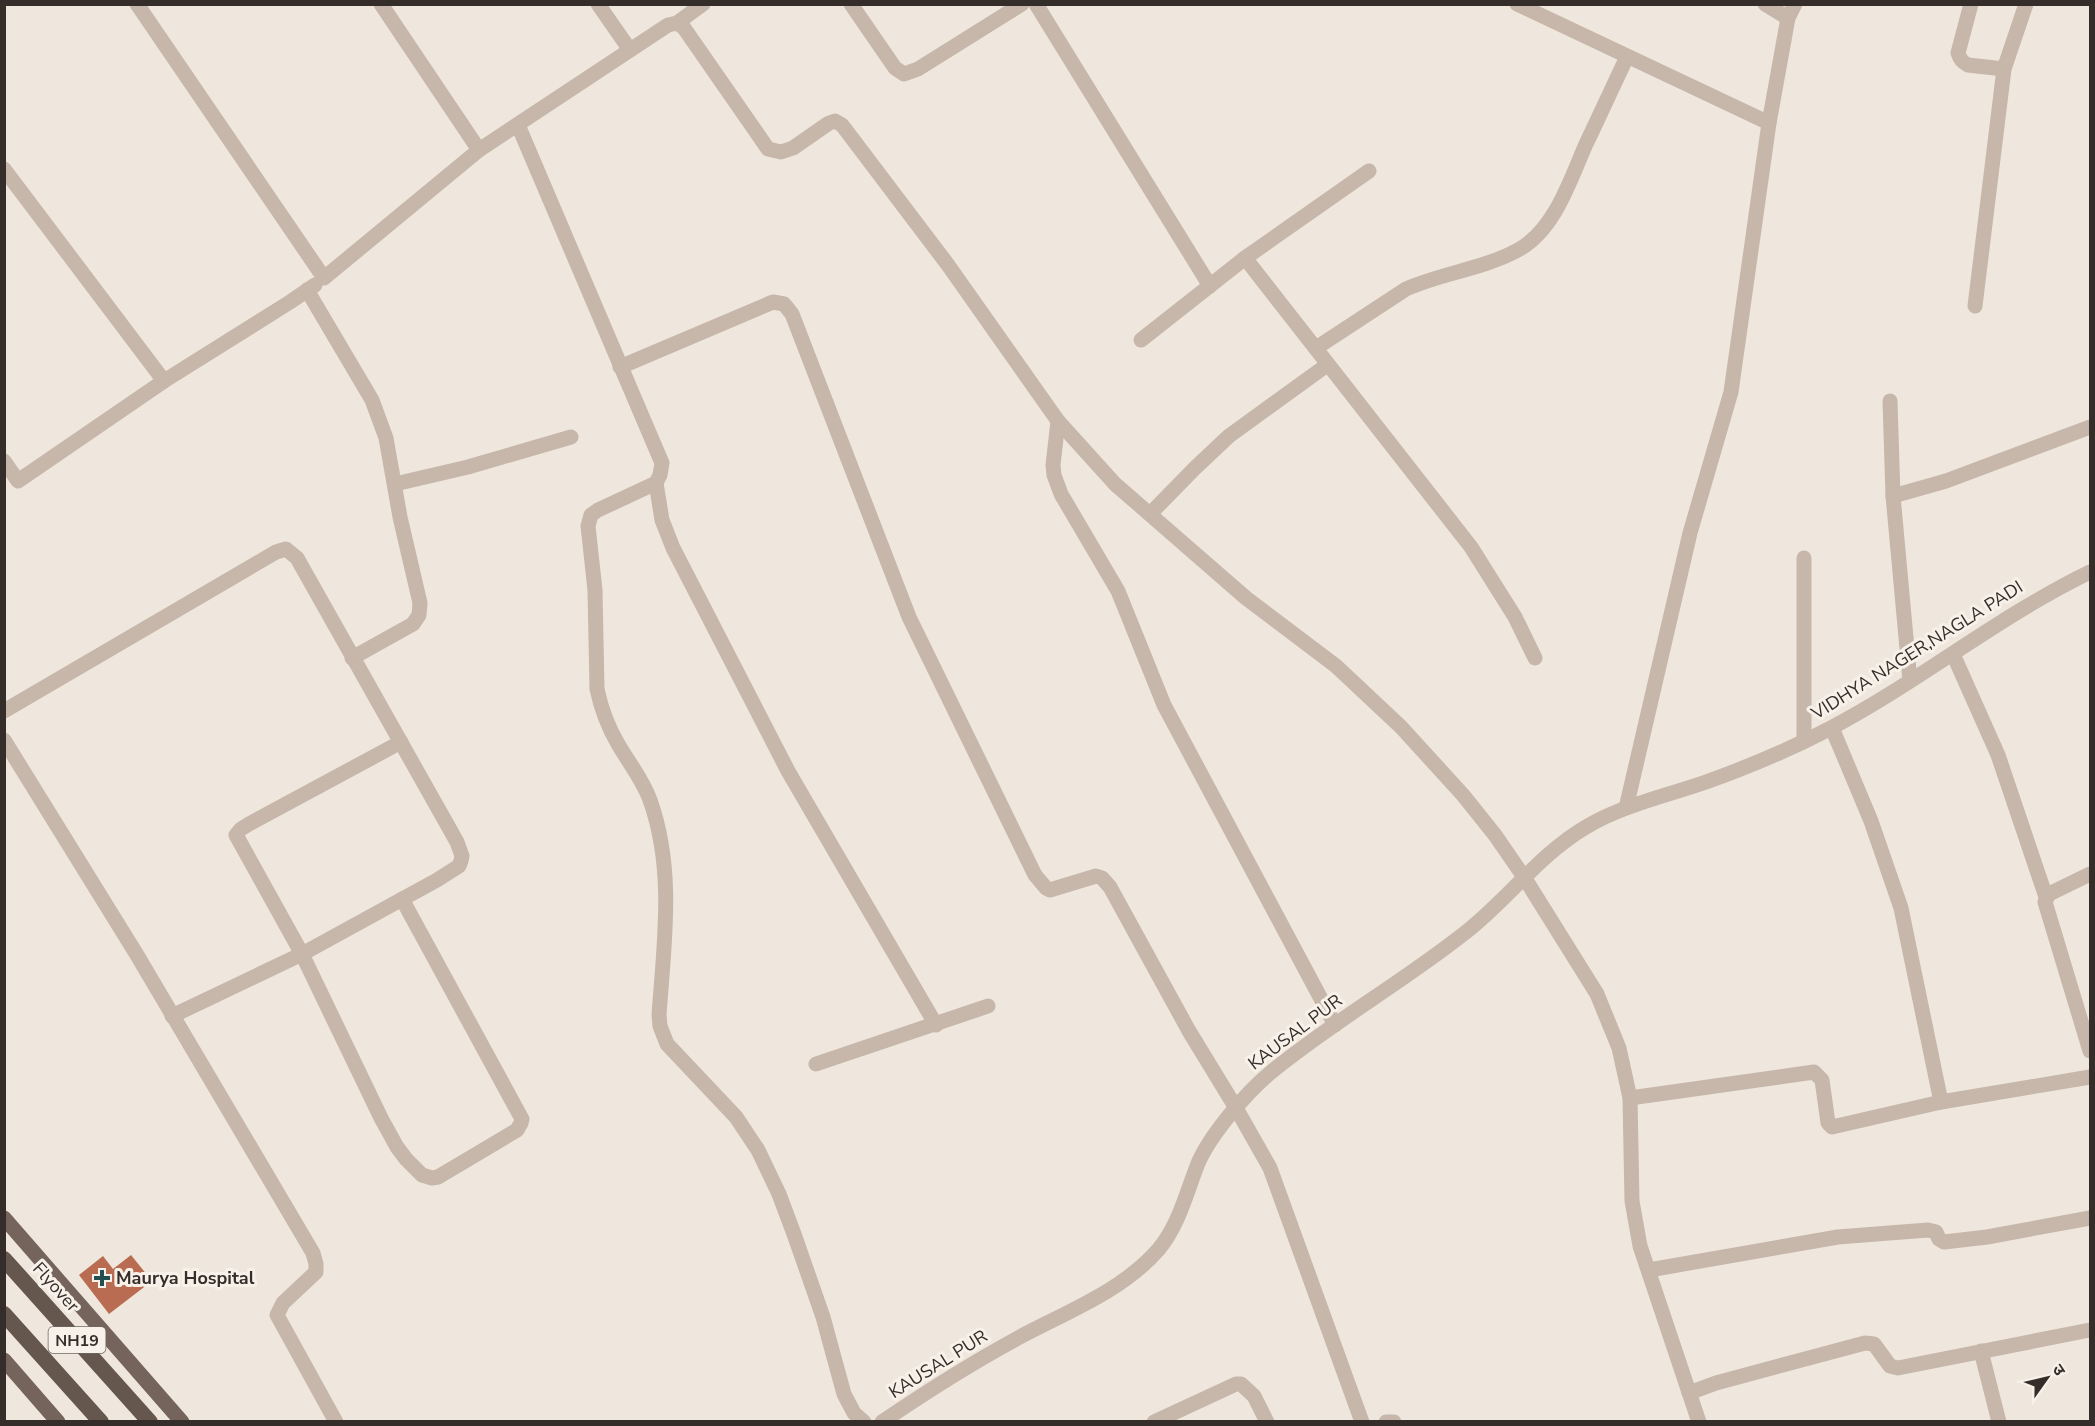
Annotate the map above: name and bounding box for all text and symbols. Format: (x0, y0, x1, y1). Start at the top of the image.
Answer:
street label: VIDHYA NAGER,NAGLA PADI (1806, 575, 2027, 726)
street label: KAUSAL PUR (1243, 989, 1347, 1075)
street label: Flyover (27, 1257, 85, 1317)
place label: Maurya Hospital (116, 1266, 255, 1290)
marker: Maurya Hospital (93, 1269, 111, 1287)
street label: KAUSAL PUR (884, 1324, 992, 1404)
road number: NH19 (48, 1327, 106, 1353)
north arrow (2017, 1348, 2077, 1408)
text: उ (2047, 1360, 2071, 1381)

